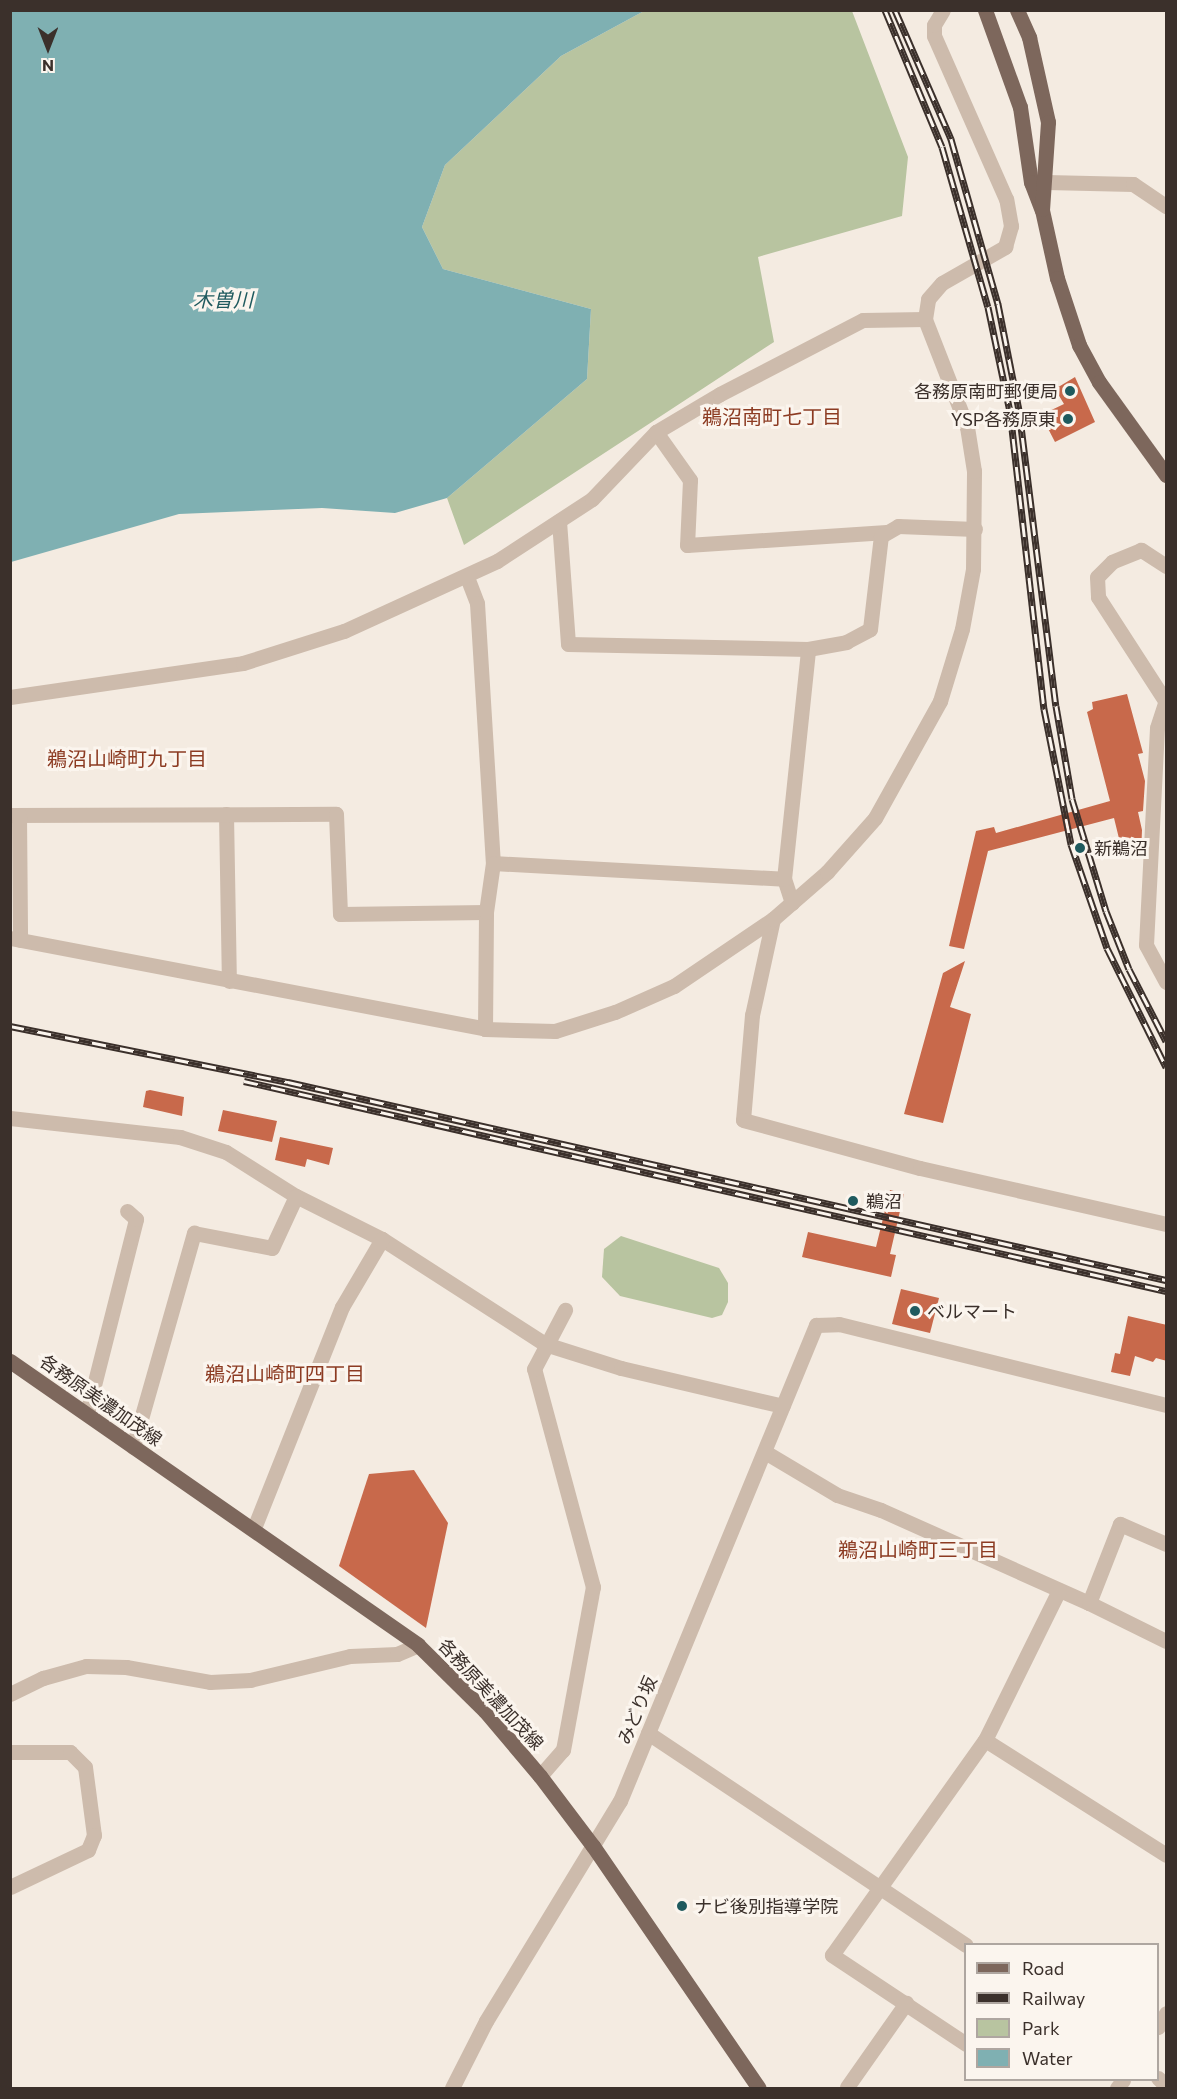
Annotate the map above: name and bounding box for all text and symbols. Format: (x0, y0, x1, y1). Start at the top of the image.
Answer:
north arrow (18, 18, 78, 78)
text: N (42, 57, 54, 76)
water label: 木曽川 (193, 287, 253, 311)
place label: 各務原南町郵便局 (914, 380, 1058, 402)
marker: 各務原南町郵便局 (1063, 384, 1077, 398)
district label: 鵜沼南町七丁目 (702, 404, 842, 428)
place label: YSP各務原東 (951, 408, 1056, 430)
marker: YSP各務原東 (1061, 412, 1075, 426)
district label: 鵜沼山崎町九丁目 (47, 746, 207, 770)
place label: 新鵜沼 (1094, 837, 1148, 859)
marker: 新鵜沼 (1071, 839, 1089, 857)
place label: 鵜沼 (866, 1190, 902, 1212)
marker: 鵜沼 (844, 1192, 862, 1210)
place label: ベルマート (927, 1300, 1017, 1322)
marker: ベルマート (908, 1304, 922, 1318)
street label: 各務原美濃加茂線 (36, 1350, 166, 1450)
district label: 鵜沼山崎町四丁目 (205, 1361, 365, 1385)
district label: 鵜沼山崎町三丁目 (838, 1537, 998, 1561)
street label: 各務原美濃加茂線 (434, 1634, 548, 1754)
street label: みどり坂 (613, 1673, 661, 1747)
place label: ナビ後別指導学院 (694, 1895, 838, 1917)
marker: ナビ後別指導学院 (675, 1899, 689, 1913)
legend (964, 1943, 1159, 2081)
text: Road (1022, 1957, 1064, 1979)
text: Railway (1022, 1987, 1085, 2009)
text: Park (1022, 2017, 1060, 2039)
text: Water (1022, 2047, 1073, 2069)

